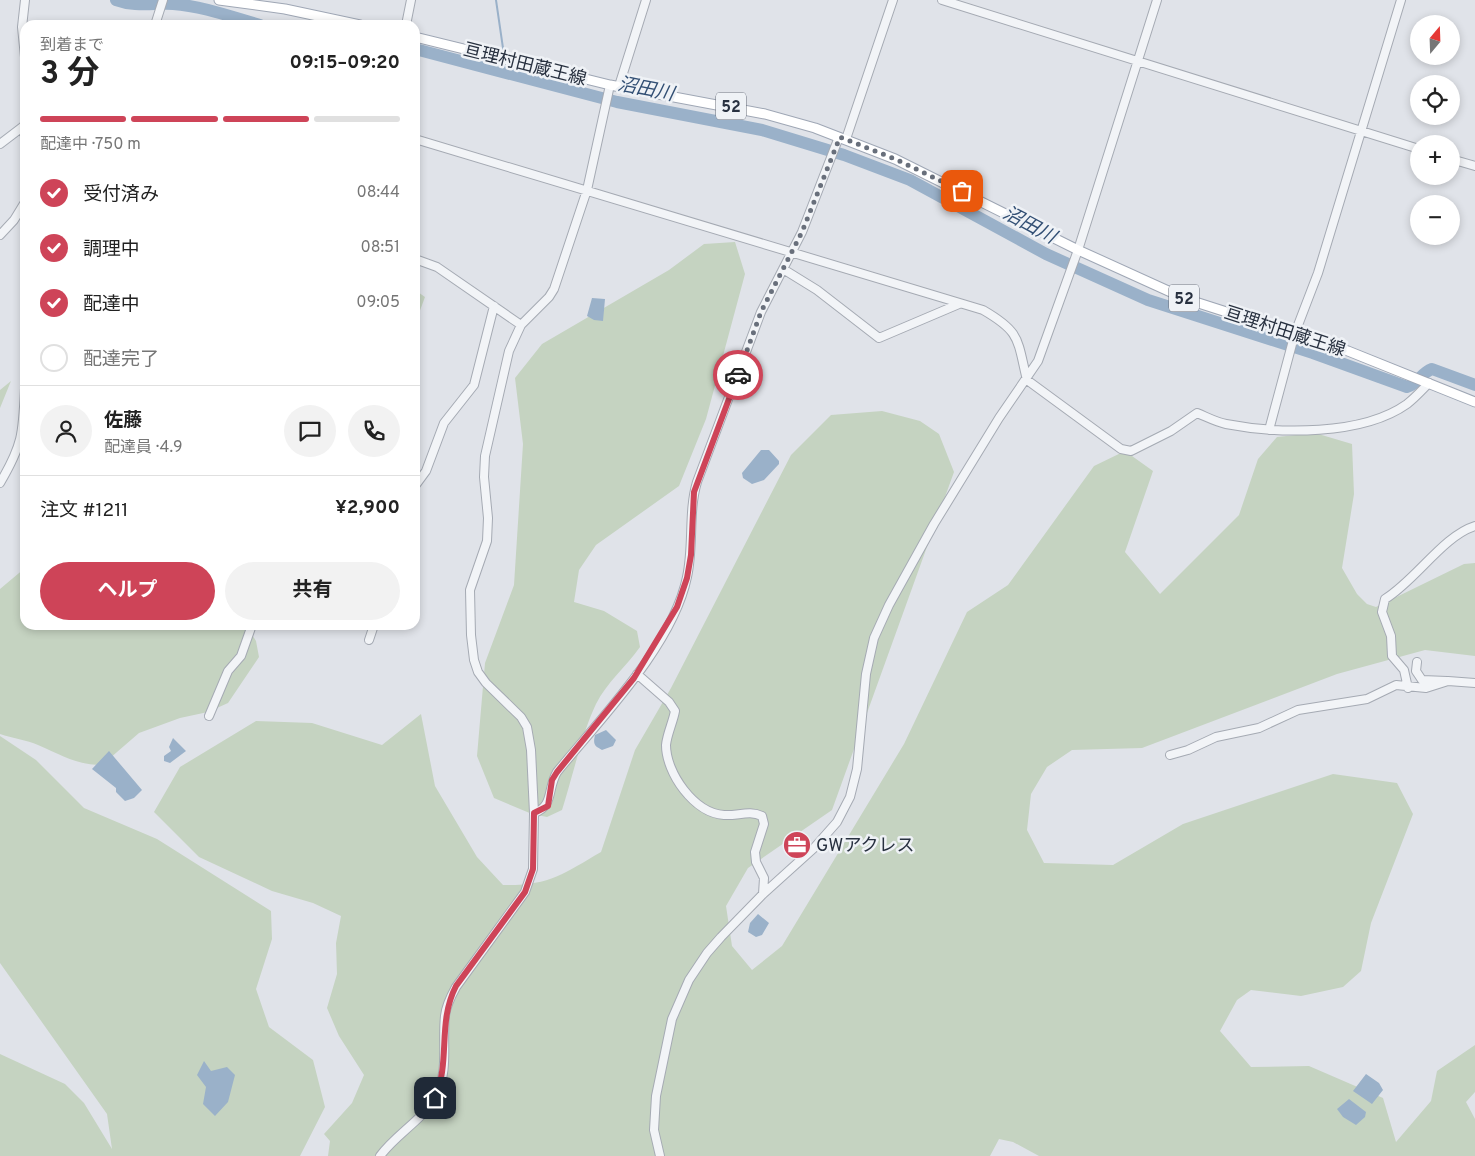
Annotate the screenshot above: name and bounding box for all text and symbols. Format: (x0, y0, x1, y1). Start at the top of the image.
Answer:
north arrow (1410, 15, 1460, 65)
map controls (1410, 15, 1460, 245)
text: 到着まで (40, 36, 104, 56)
street label: 亘理村田蔵王線 (461, 39, 589, 92)
text: 09:15–09:20 (290, 51, 400, 75)
text: 3 分 (40, 55, 99, 95)
water label: 沼田川 (615, 73, 678, 108)
button: locate (1410, 75, 1460, 125)
road number: 52 (716, 92, 746, 120)
text: 配達中 · 750 m (40, 135, 141, 155)
button: + (1410, 135, 1460, 185)
pin (941, 170, 983, 212)
icon: bag (948, 177, 976, 205)
icon: check (40, 179, 68, 207)
text: 受付済み (83, 183, 159, 207)
text: 08:44 (356, 183, 400, 203)
button: − (1410, 195, 1460, 245)
water label: 沼田川 (998, 202, 1062, 251)
icon: check (40, 234, 68, 262)
text: 調理中 (83, 238, 140, 262)
text: 08:51 (360, 238, 400, 258)
road number: 52 (1169, 284, 1199, 312)
icon: check (40, 289, 68, 317)
text: 配達中 (83, 293, 140, 317)
text: 09:05 (356, 293, 400, 313)
street label: 亘理村田蔵王線 (1221, 302, 1348, 363)
text: 配達完了 (83, 348, 159, 372)
courier (713, 350, 763, 400)
icon: car (724, 361, 752, 389)
button: person (40, 405, 92, 457)
button: chat (284, 405, 336, 457)
button: phone (348, 405, 400, 457)
text: 佐藤 (104, 409, 142, 433)
text: 配達員 · 4.9 (104, 438, 183, 458)
text: ¥2,900 (335, 496, 400, 520)
text: 注文 #1211 (40, 499, 128, 523)
button: ヘルプ (40, 562, 215, 620)
button: 共有 (225, 562, 400, 620)
office icon: GWアクレス (782, 830, 812, 860)
place label: GWアクレス (816, 835, 915, 858)
pin (414, 1077, 456, 1119)
icon: home (421, 1084, 449, 1112)

